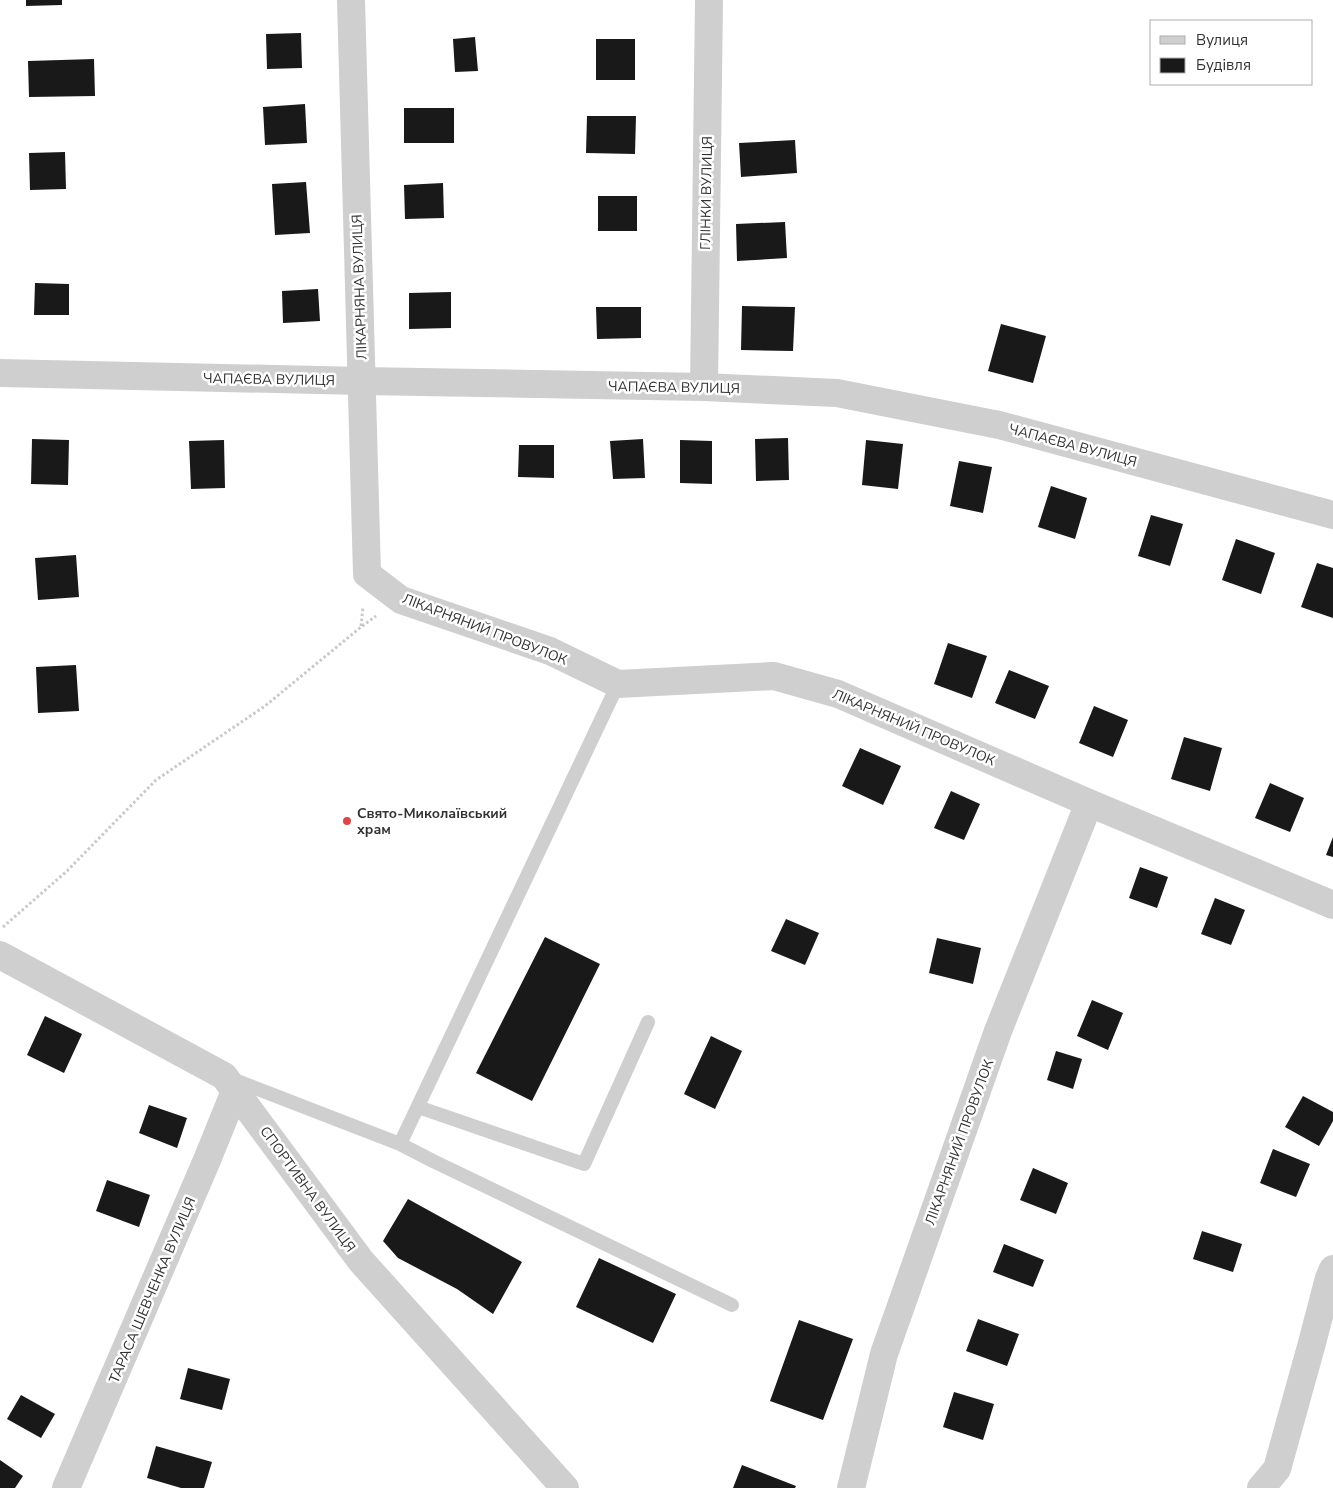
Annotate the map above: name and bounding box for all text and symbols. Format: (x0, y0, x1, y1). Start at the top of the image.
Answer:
legend (1150, 20, 1313, 85)
text: Вулиця (1196, 30, 1248, 50)
text: Будівля (1196, 55, 1251, 75)
street label: ГЛІНКИ ВУЛИЦЯ (696, 136, 717, 250)
street label: ЛІКАРНЯНА ВУЛИЦЯ (347, 214, 372, 360)
street label: ЧАПАЄВА ВУЛИЦЯ (203, 369, 335, 390)
street label: ЧАПАЄВА ВУЛИЦЯ (608, 377, 740, 398)
street label: ЧАПАЄВА ВУЛИЦЯ (1007, 419, 1139, 472)
street label: ЛІКАРНЯНИЙ ПРОВУЛОК (400, 589, 570, 670)
street label: ЛІКАРНЯНИЙ ПРОВУЛОК (830, 685, 998, 770)
place label: Свято-Миколаївський храм (357, 804, 507, 839)
marker: Свято-Миколаївський храм (341, 815, 353, 827)
street label: ЛІКАРНЯНИЙ ПРОВУЛОК (921, 1057, 998, 1228)
street label: СПОРТИВНА ВУЛИЦЯ (255, 1123, 360, 1256)
street label: ТАРАСА ШЕВЧЕНКА ВУЛИЦЯ (105, 1194, 200, 1386)

